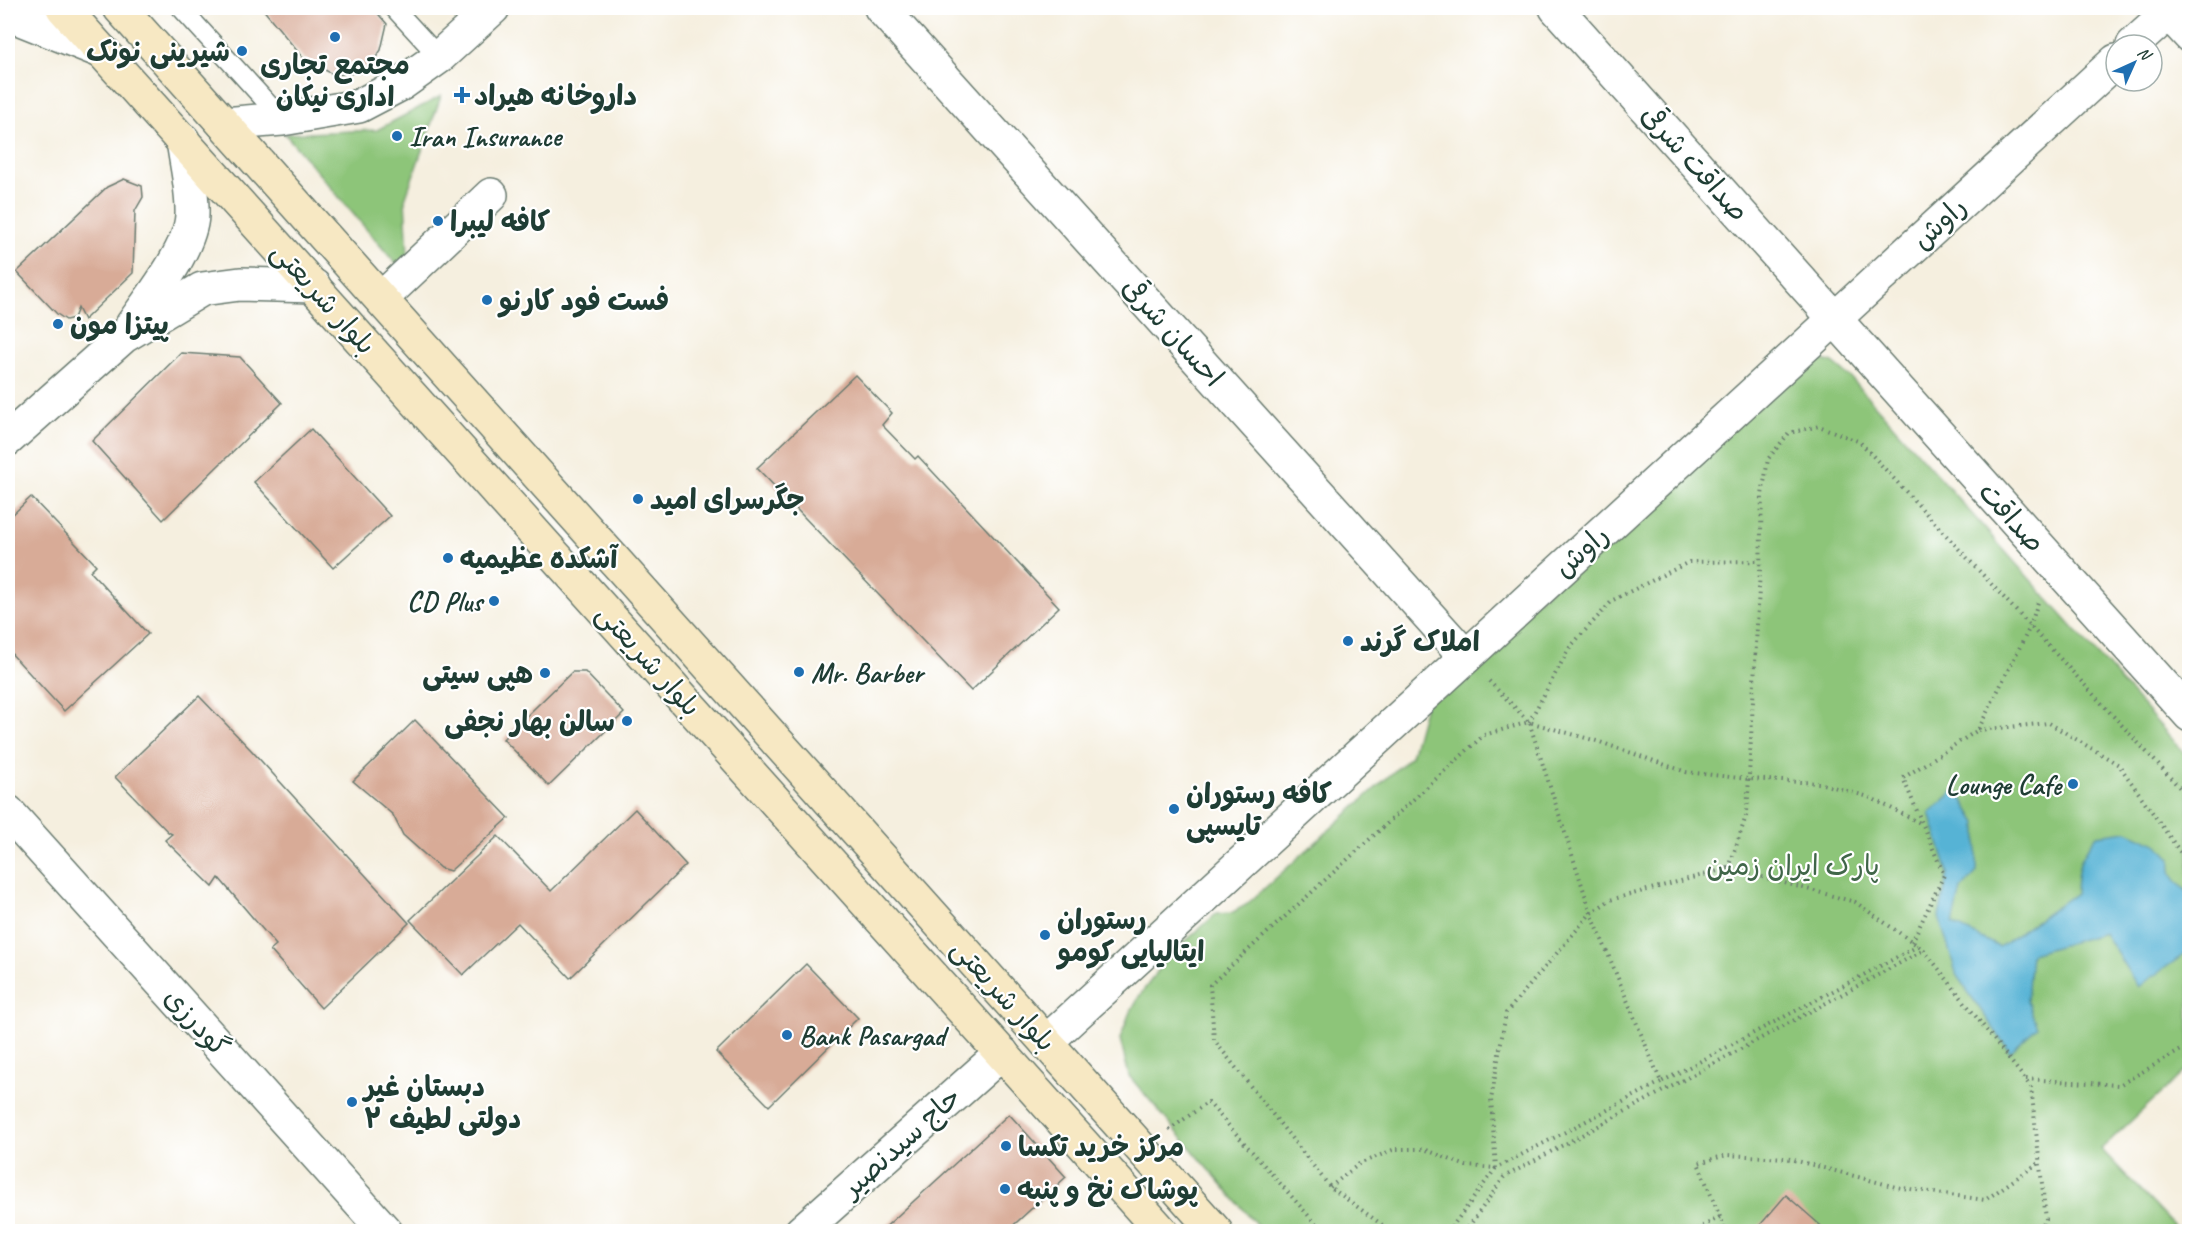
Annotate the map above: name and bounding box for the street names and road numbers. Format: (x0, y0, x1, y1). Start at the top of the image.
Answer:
street label: صداقت شرقی (1634, 97, 1756, 229)
street label: راوش (1904, 189, 1974, 257)
street label: بلوار شریعتی (264, 234, 384, 362)
street label: احسان شرقی (1115, 270, 1231, 394)
street label: صداقت (1971, 474, 2053, 560)
street label: راوش (1546, 517, 1616, 585)
street label: بلوار شریعتی (589, 596, 709, 724)
street label: بلوار شریعتی (944, 931, 1064, 1059)
street label: گودرزی (157, 980, 237, 1064)
street label: حاج سیدنصیر (832, 1079, 969, 1207)

